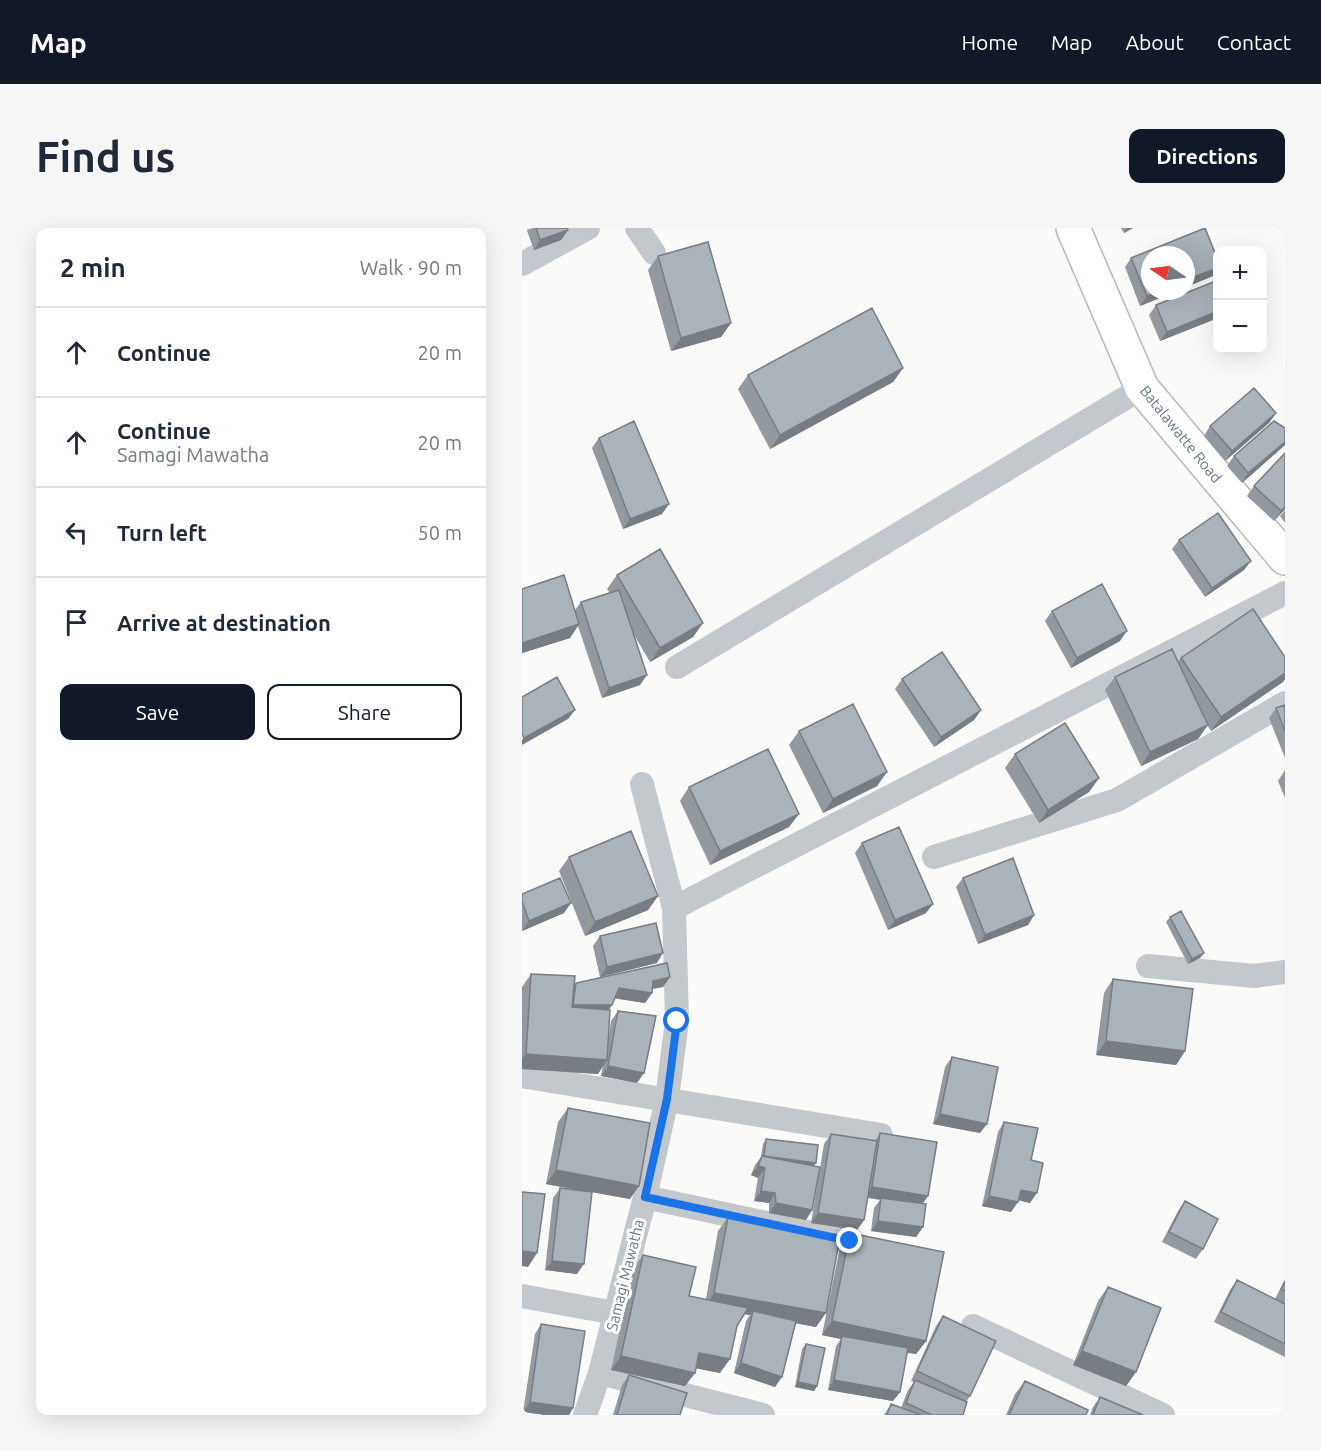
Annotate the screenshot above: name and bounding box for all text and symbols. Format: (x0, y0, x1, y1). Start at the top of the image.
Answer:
text: Map (30, 27, 87, 58)
text: Home (961, 30, 1018, 54)
text: Map (1051, 30, 1092, 54)
text: About (1125, 30, 1184, 54)
text: Contact (1217, 30, 1291, 54)
button: Directions (1129, 129, 1285, 183)
text: Find us (36, 133, 175, 180)
north arrow (1141, 246, 1195, 300)
map controls (1213, 246, 1267, 354)
button: + (1213, 246, 1267, 300)
text: 2 min (60, 253, 126, 282)
text: Walk · 90 m (360, 256, 462, 279)
button: − (1213, 300, 1267, 354)
icon: ahead (60, 336, 93, 369)
text: Continue (117, 340, 211, 365)
text: 20 m (418, 341, 462, 364)
street label: Batalawatte Road (1137, 382, 1225, 486)
text: Continue (117, 418, 211, 443)
icon: ahead (60, 426, 93, 459)
text: 20 m (418, 431, 462, 454)
text: Samagi Mawatha (117, 443, 269, 466)
icon: left (60, 516, 93, 549)
text: Turn left (117, 520, 207, 545)
text: 50 m (418, 521, 462, 544)
icon: arrive (60, 606, 93, 639)
text: Arrive at destination (117, 610, 331, 635)
button: Save (60, 684, 255, 740)
button: Share (267, 684, 462, 740)
route start (663, 1007, 689, 1033)
street label: Samagi Mawatha (603, 1218, 647, 1332)
route end (836, 1227, 862, 1253)

